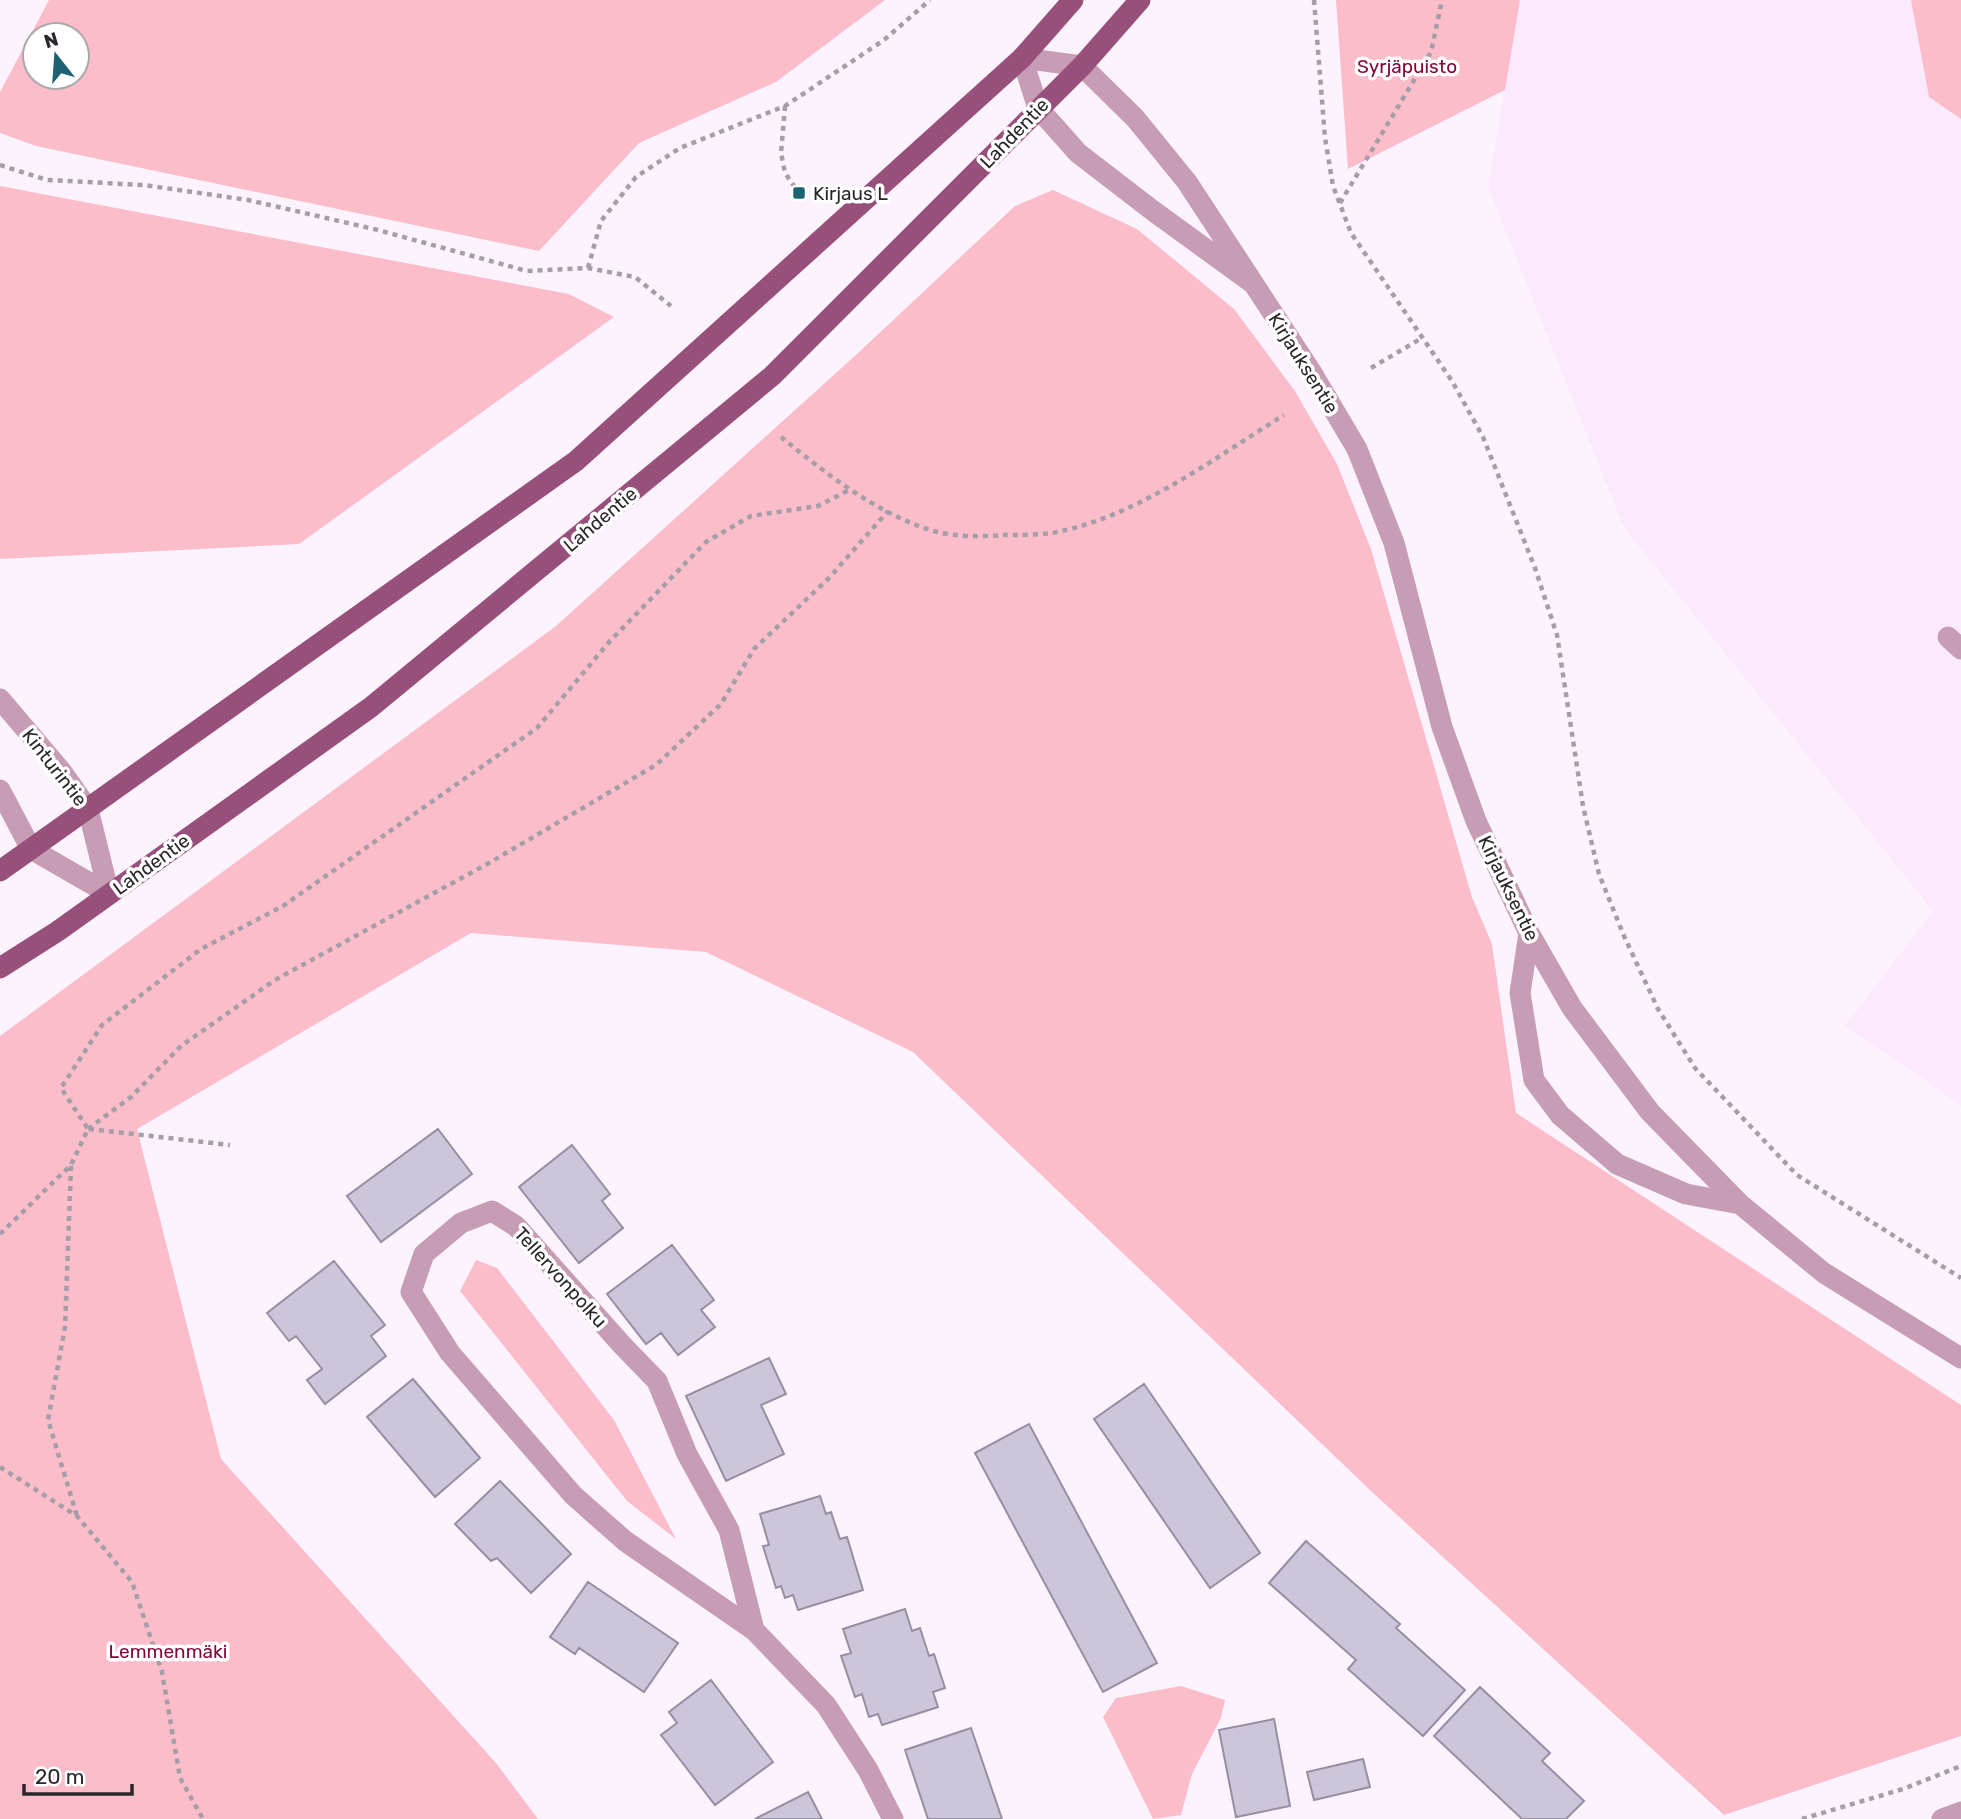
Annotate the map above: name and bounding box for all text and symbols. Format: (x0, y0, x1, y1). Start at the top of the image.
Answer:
north arrow (21, 21, 91, 91)
text: N (41, 27, 61, 53)
park label: Syrjäpuisto (1357, 55, 1457, 78)
street label: Lahdentie (975, 93, 1053, 173)
place label: Kirjaus L (813, 182, 888, 205)
marker: Kirjaus L (791, 185, 807, 201)
street label: Kirjauksentie (1264, 309, 1344, 418)
street label: Lahdentie (559, 482, 642, 557)
street label: Kinturintie (17, 724, 92, 811)
street label: Lahdentie (109, 829, 194, 900)
street label: Kirjauksentie (1473, 832, 1544, 944)
street label: Tellervonpolku (509, 1222, 612, 1332)
park label: Lemmenmäki (109, 1640, 227, 1663)
scale bar (24, 1752, 133, 1796)
text: 20 m (35, 1764, 84, 1789)

